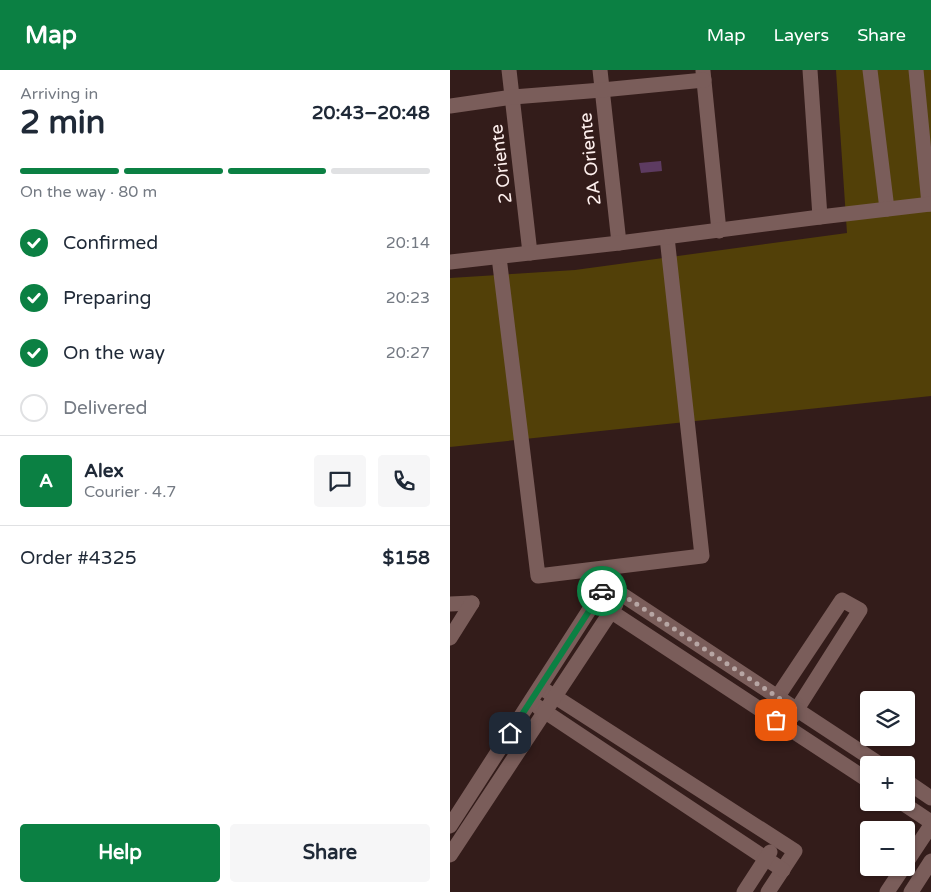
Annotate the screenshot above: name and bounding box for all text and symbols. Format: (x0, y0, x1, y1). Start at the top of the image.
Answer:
text: Map (25, 21, 77, 50)
text: Map (707, 24, 746, 46)
text: Layers (774, 24, 829, 46)
text: Share (857, 24, 906, 46)
text: Arriving in (20, 84, 98, 104)
text: 20:43–20:48 (312, 102, 430, 124)
text: 2 min (20, 104, 105, 142)
street label: 2A Oriente (574, 112, 606, 206)
street label: 2 Oriente (485, 123, 517, 205)
text: On the way · 80 m (20, 182, 157, 202)
icon: check (20, 229, 48, 257)
text: Confirmed (63, 232, 158, 254)
text: 20:14 (386, 233, 430, 253)
icon: check (20, 284, 48, 312)
text: Preparing (63, 287, 152, 309)
text: 20:23 (386, 288, 430, 308)
icon: check (20, 339, 48, 367)
text: On the way (63, 342, 165, 364)
text: 20:27 (386, 343, 430, 363)
text: Delivered (63, 397, 148, 419)
button: chat (314, 455, 366, 507)
button: phone (378, 455, 430, 507)
text: Alex (84, 460, 124, 482)
text: A (39, 470, 53, 492)
text: Courier · 4.7 (84, 482, 176, 502)
text: Order #4325 (20, 547, 137, 569)
text: $158 (382, 547, 430, 569)
courier (577, 566, 627, 616)
icon: car (588, 577, 616, 605)
map controls (860, 691, 915, 876)
button: layers (860, 691, 915, 746)
pin (755, 699, 797, 741)
icon: bag (762, 706, 790, 734)
pin (489, 712, 531, 754)
icon: home (496, 719, 524, 747)
button: + (860, 756, 915, 811)
button: − (860, 821, 915, 876)
button: Help (20, 824, 220, 882)
button: Share (230, 824, 430, 882)

